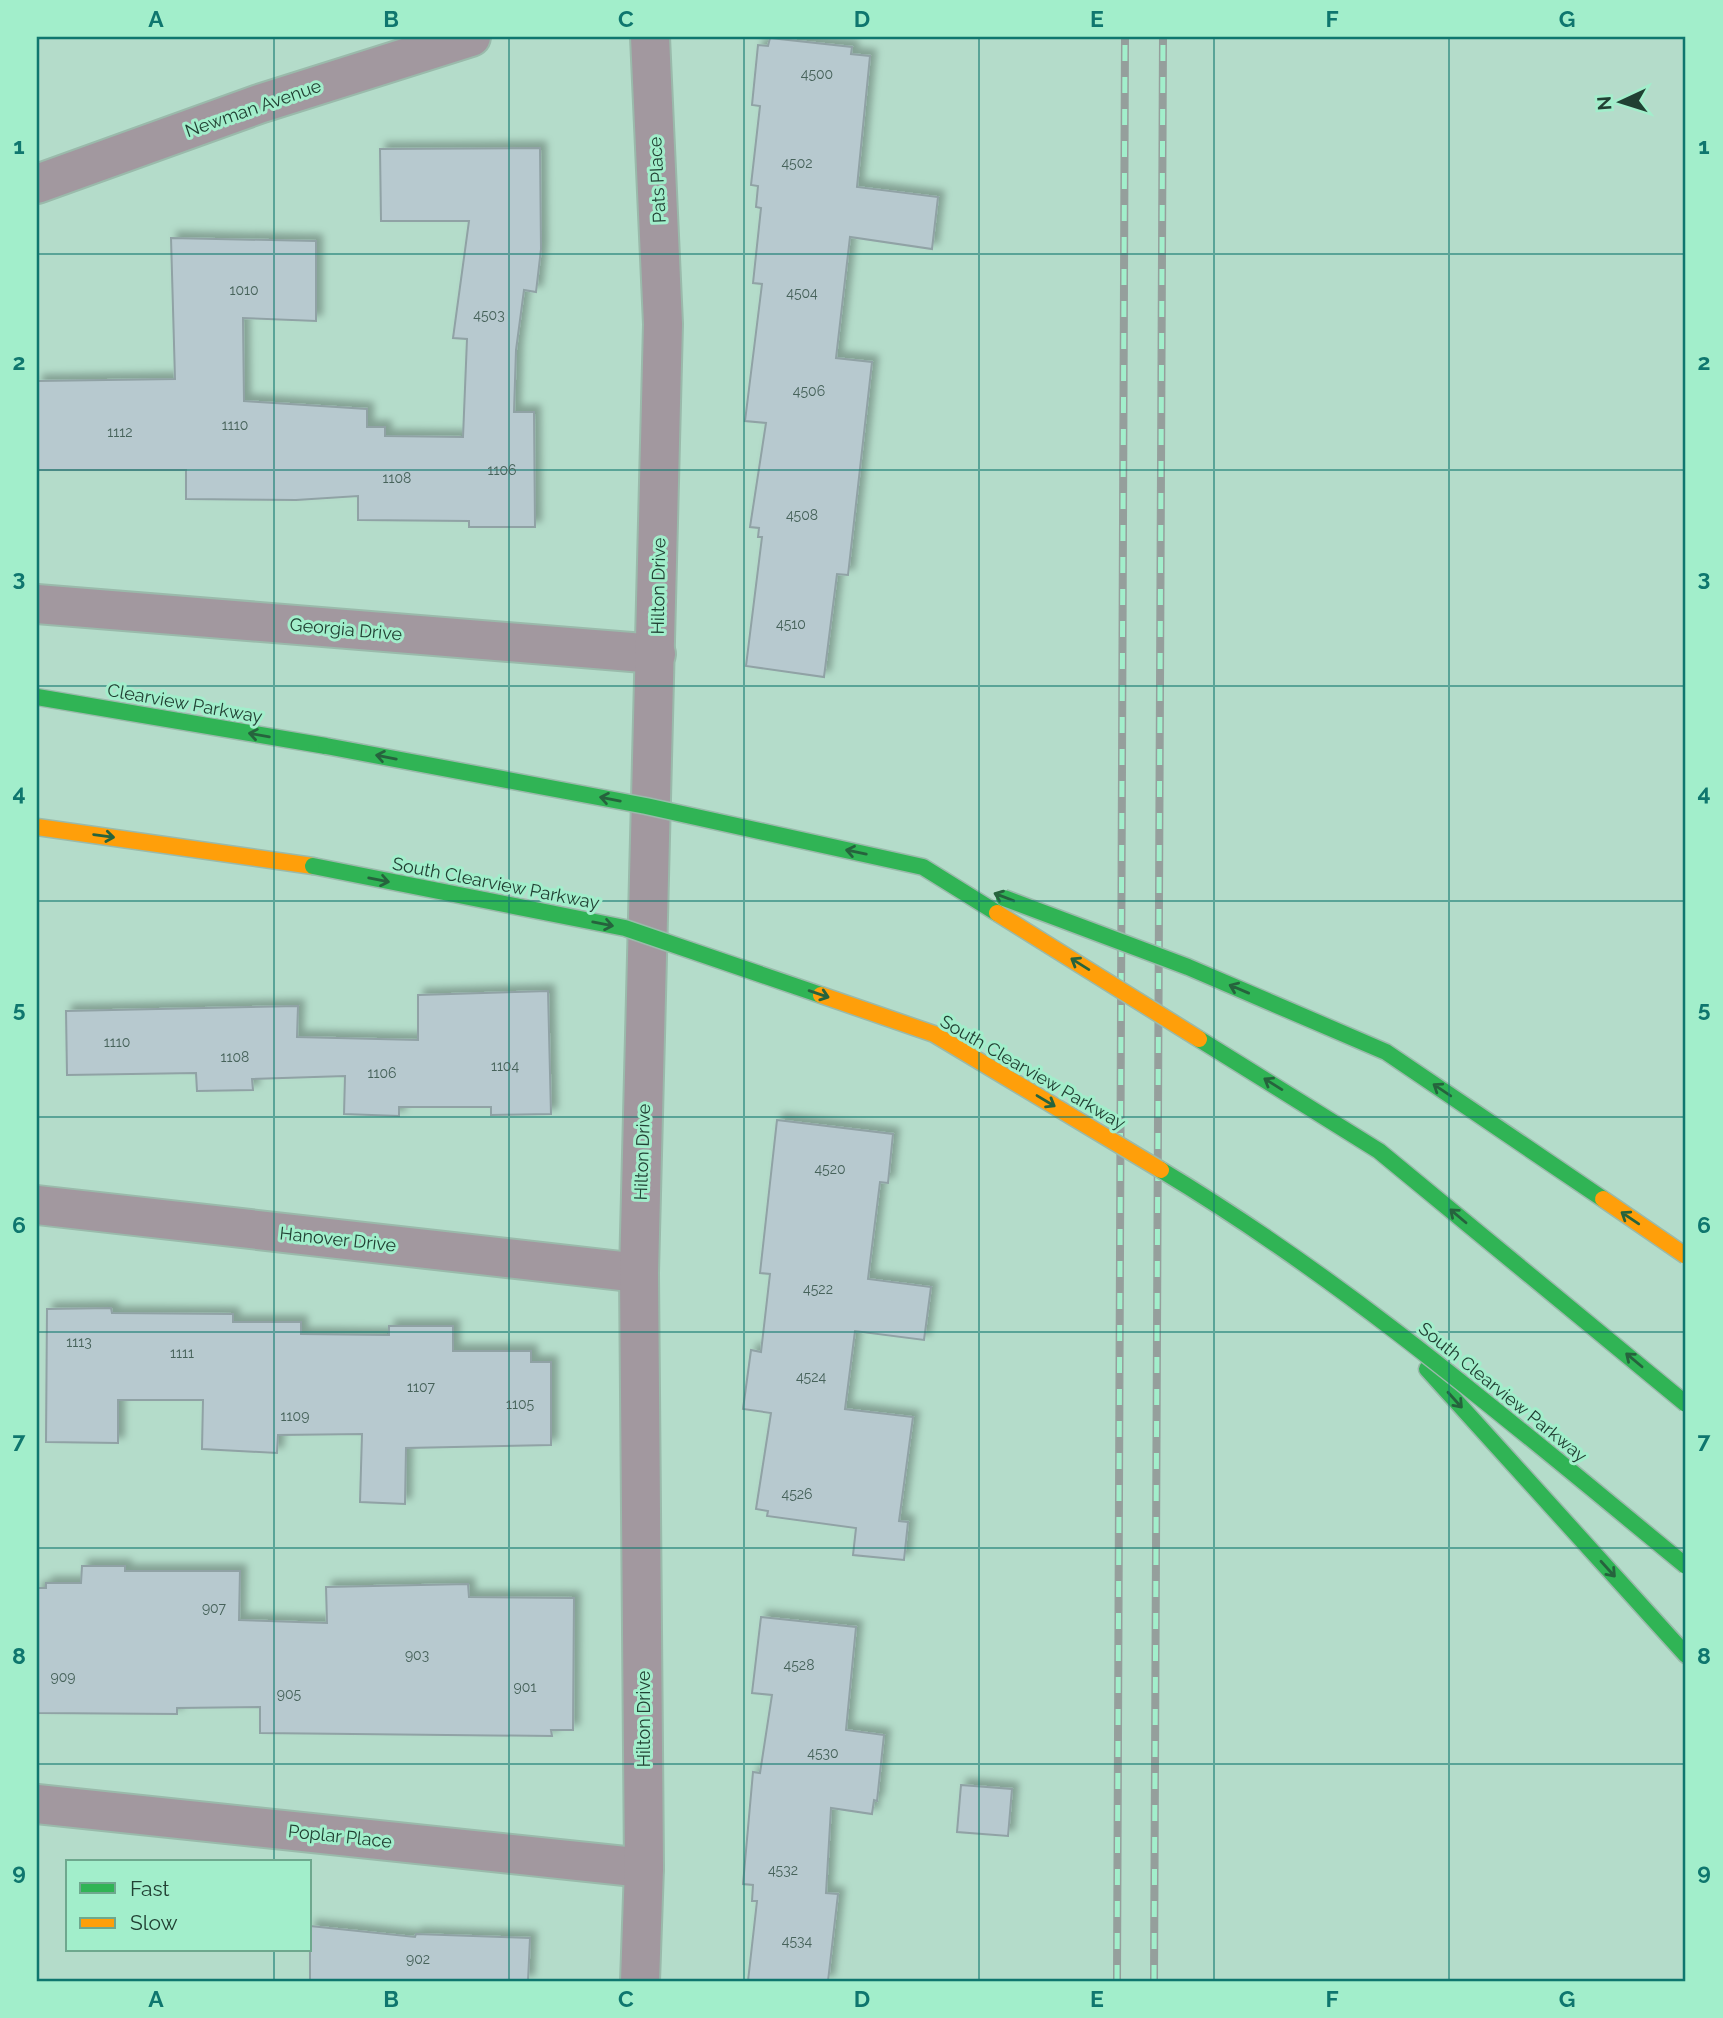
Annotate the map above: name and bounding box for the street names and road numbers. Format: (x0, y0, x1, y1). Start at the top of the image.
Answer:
street label: Newman Avenue (182, 75, 324, 141)
street label: Pats Place (644, 136, 670, 224)
street label: Hilton Drive (647, 537, 669, 635)
street label: Georgia Drive (289, 614, 403, 644)
street label: Clearview Parkway (106, 679, 264, 727)
street label: South Clearview Parkway (391, 853, 601, 913)
street label: South Clearview Parkway (937, 1010, 1130, 1134)
street label: Hilton Drive (630, 1103, 654, 1201)
street label: Hanover Drive (279, 1222, 398, 1256)
street label: South Clearview Parkway (1415, 1318, 1592, 1467)
street label: Hilton Drive (633, 1670, 654, 1767)
street label: Poplar Place (287, 1820, 393, 1852)

